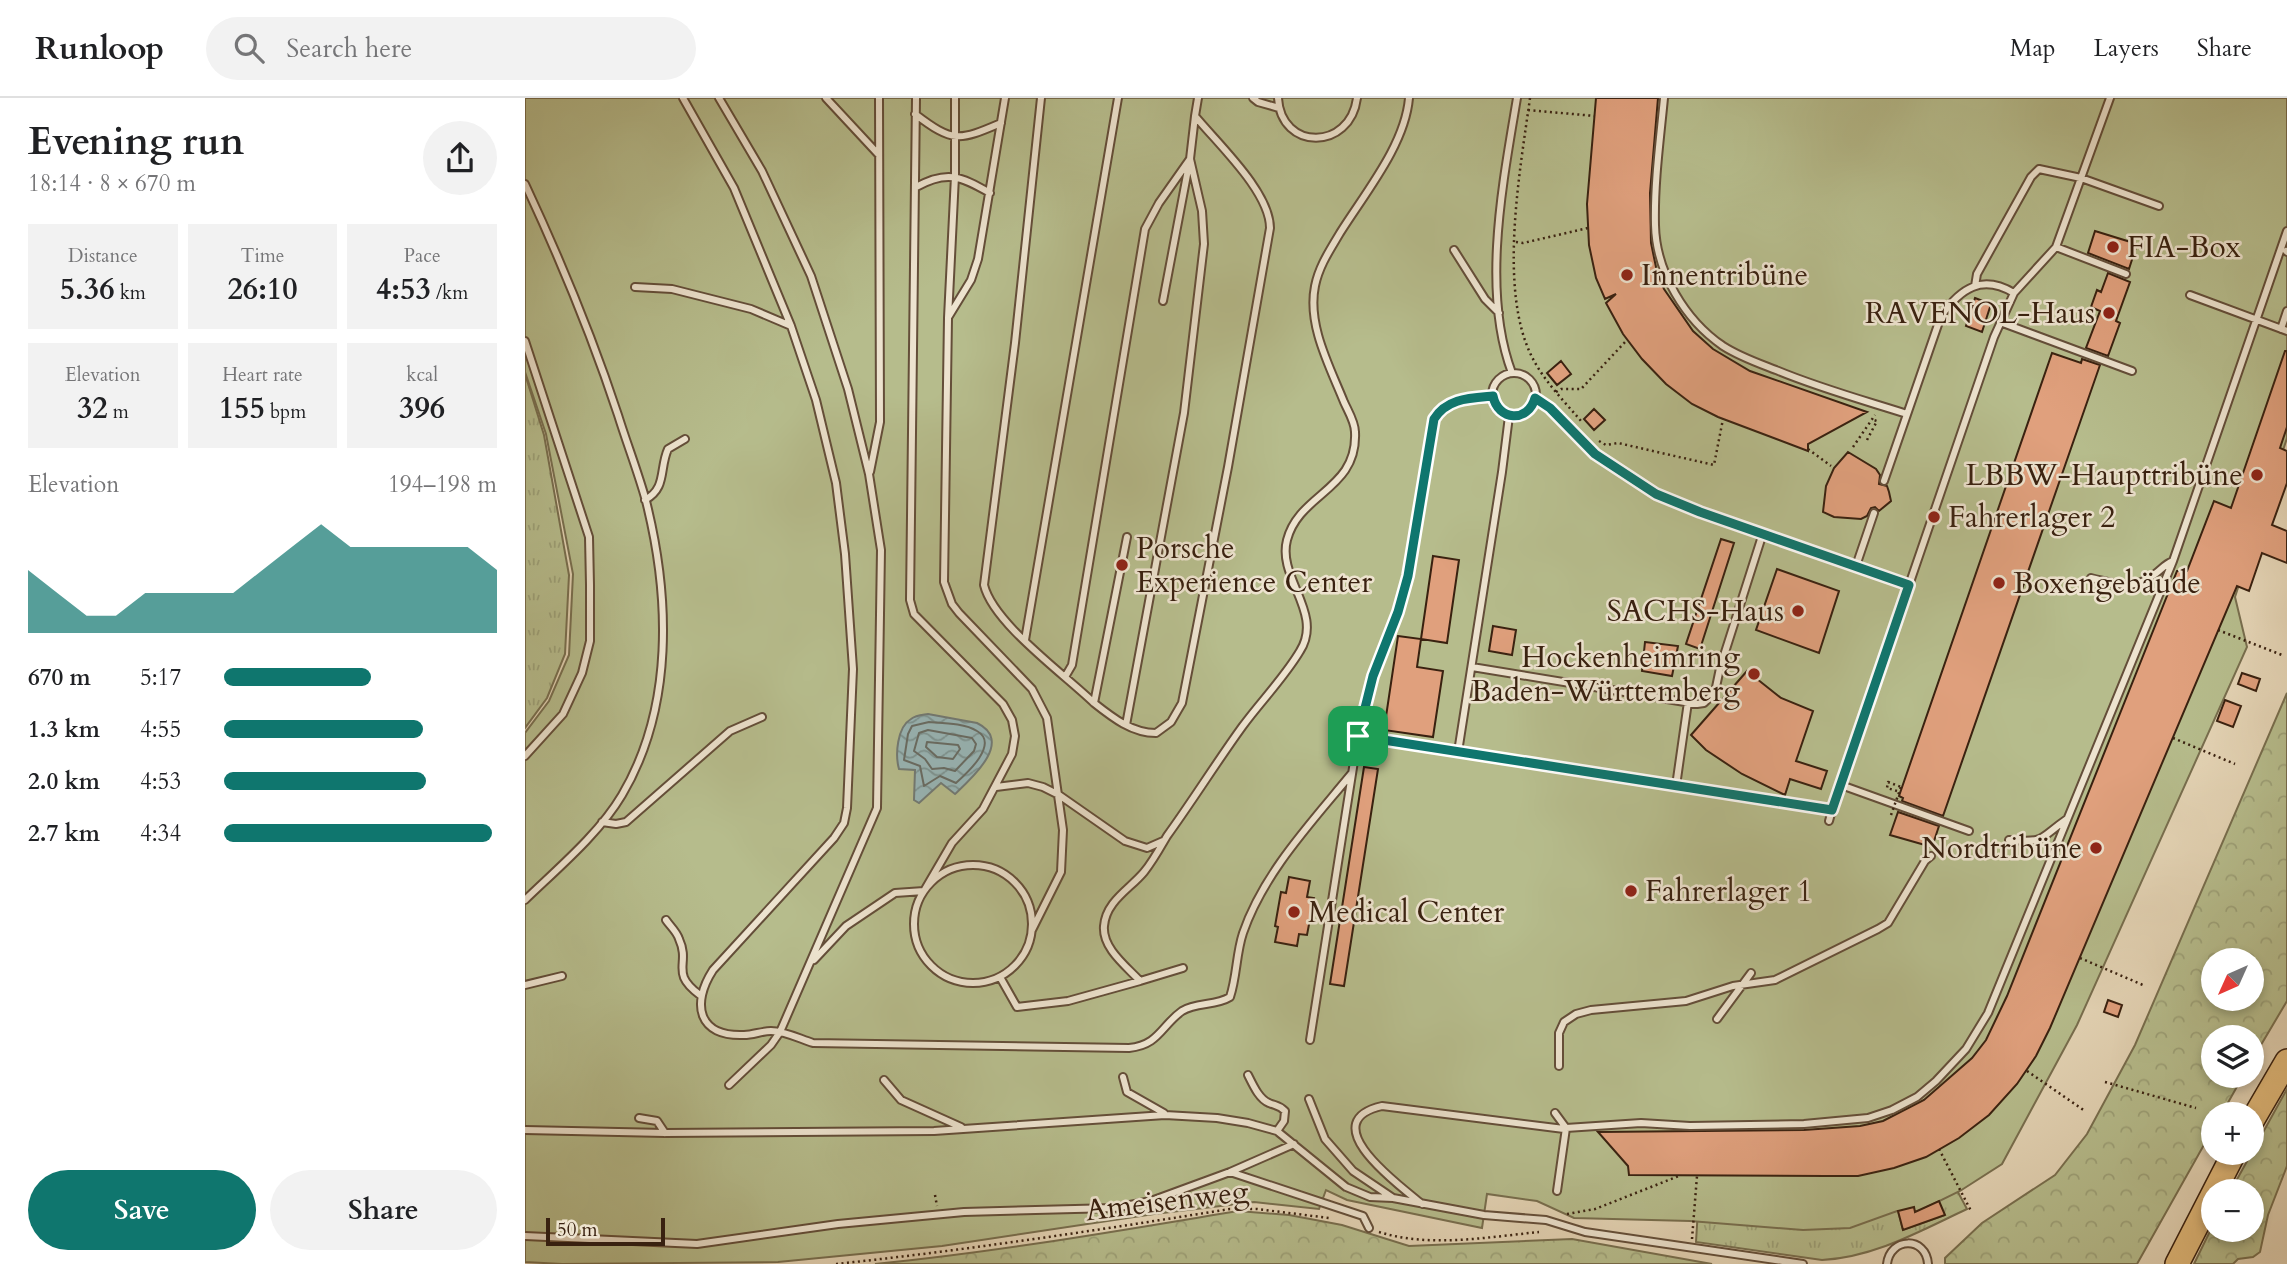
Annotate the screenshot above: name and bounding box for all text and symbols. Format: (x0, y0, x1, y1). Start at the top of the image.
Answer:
search box (206, 17, 696, 80)
text: Runloop (35, 26, 164, 71)
icon: search (230, 29, 268, 67)
text: Search here (286, 31, 412, 66)
text: Map (2010, 32, 2056, 65)
text: Layers (2094, 32, 2159, 65)
text: Share (2197, 32, 2252, 65)
text: Evening run (28, 116, 244, 168)
button: share (423, 121, 497, 195)
text: 18:14 · 8 × 670 m (28, 168, 196, 199)
place label: FIA-Box (2127, 227, 2241, 268)
marker: FIA-Box (2105, 239, 2121, 255)
text: Distance (68, 243, 138, 269)
text: Time (241, 243, 284, 269)
text: Pace (404, 243, 441, 269)
place label: Innentribüne (1641, 255, 1808, 296)
marker: Innentribüne (1619, 267, 1635, 283)
text: 5.36 (60, 269, 115, 310)
text: 26:10 (227, 269, 298, 310)
text: 4:53 (376, 269, 431, 310)
text: km (115, 280, 146, 306)
text: /km (431, 280, 468, 306)
place label: RAVENOL-Haus (1865, 293, 2095, 334)
marker: RAVENOL-Haus (2101, 305, 2117, 321)
text: Elevation (65, 362, 141, 388)
text: Heart rate (222, 362, 303, 388)
text: kcal (406, 362, 438, 388)
text: 32 (77, 388, 108, 429)
text: 155 (219, 388, 265, 429)
text: 396 (399, 388, 445, 429)
text: m (108, 399, 129, 425)
text: bpm (265, 399, 306, 425)
place label: LBBW-Haupttribüne (1966, 455, 2243, 496)
marker: LBBW-Haupttribüne (2249, 467, 2265, 483)
text: Elevation (28, 469, 119, 500)
text: 194–198 m (388, 469, 497, 500)
place label: Fahrerlager 2 (1948, 497, 2115, 538)
marker: Fahrerlager 2 (1926, 509, 1942, 525)
place label: Porsche Experience Center (1136, 528, 1372, 603)
marker: Porsche Experience Center (1114, 557, 1130, 573)
place label: Boxengebäude (2013, 563, 2201, 604)
marker: Boxengebäude (1991, 575, 2007, 591)
place label: SACHS-Haus (1607, 591, 1784, 632)
marker: SACHS-Haus (1790, 603, 1806, 619)
place label: Hockenheimring Baden-Württemberg (1471, 637, 1740, 712)
text: 670 m (28, 662, 91, 693)
text: 5:17 (140, 662, 181, 693)
marker: Hockenheimring Baden-Württemberg (1746, 666, 1762, 682)
pin (1328, 706, 1388, 766)
text: 1.3 km (28, 714, 100, 745)
text: 4:55 (140, 714, 181, 745)
icon: arrive (1339, 717, 1377, 755)
text: 2.0 km (28, 766, 100, 797)
text: 4:53 (140, 766, 181, 797)
text: 2.7 km (28, 818, 100, 849)
text: 4:34 (140, 818, 181, 849)
place label: Nordtribüne (1921, 828, 2082, 869)
marker: Nordtribüne (2088, 840, 2104, 856)
place label: Fahrerlager 1 (1645, 871, 1812, 912)
marker: Fahrerlager 1 (1623, 883, 1639, 899)
place label: Medical Center (1308, 892, 1504, 933)
marker: Medical Center (1286, 904, 1302, 920)
north arrow (2201, 948, 2265, 1012)
map controls (2201, 948, 2264, 1242)
button: layers (2201, 1025, 2264, 1088)
button: + (2201, 1102, 2264, 1165)
button: Save (28, 1170, 256, 1250)
button: Share (270, 1170, 497, 1250)
street label: Ameisenweg (1083, 1171, 1251, 1231)
button: − (2201, 1179, 2264, 1242)
scale bar (546, 1215, 665, 1247)
text: 50 m (557, 1217, 598, 1243)

